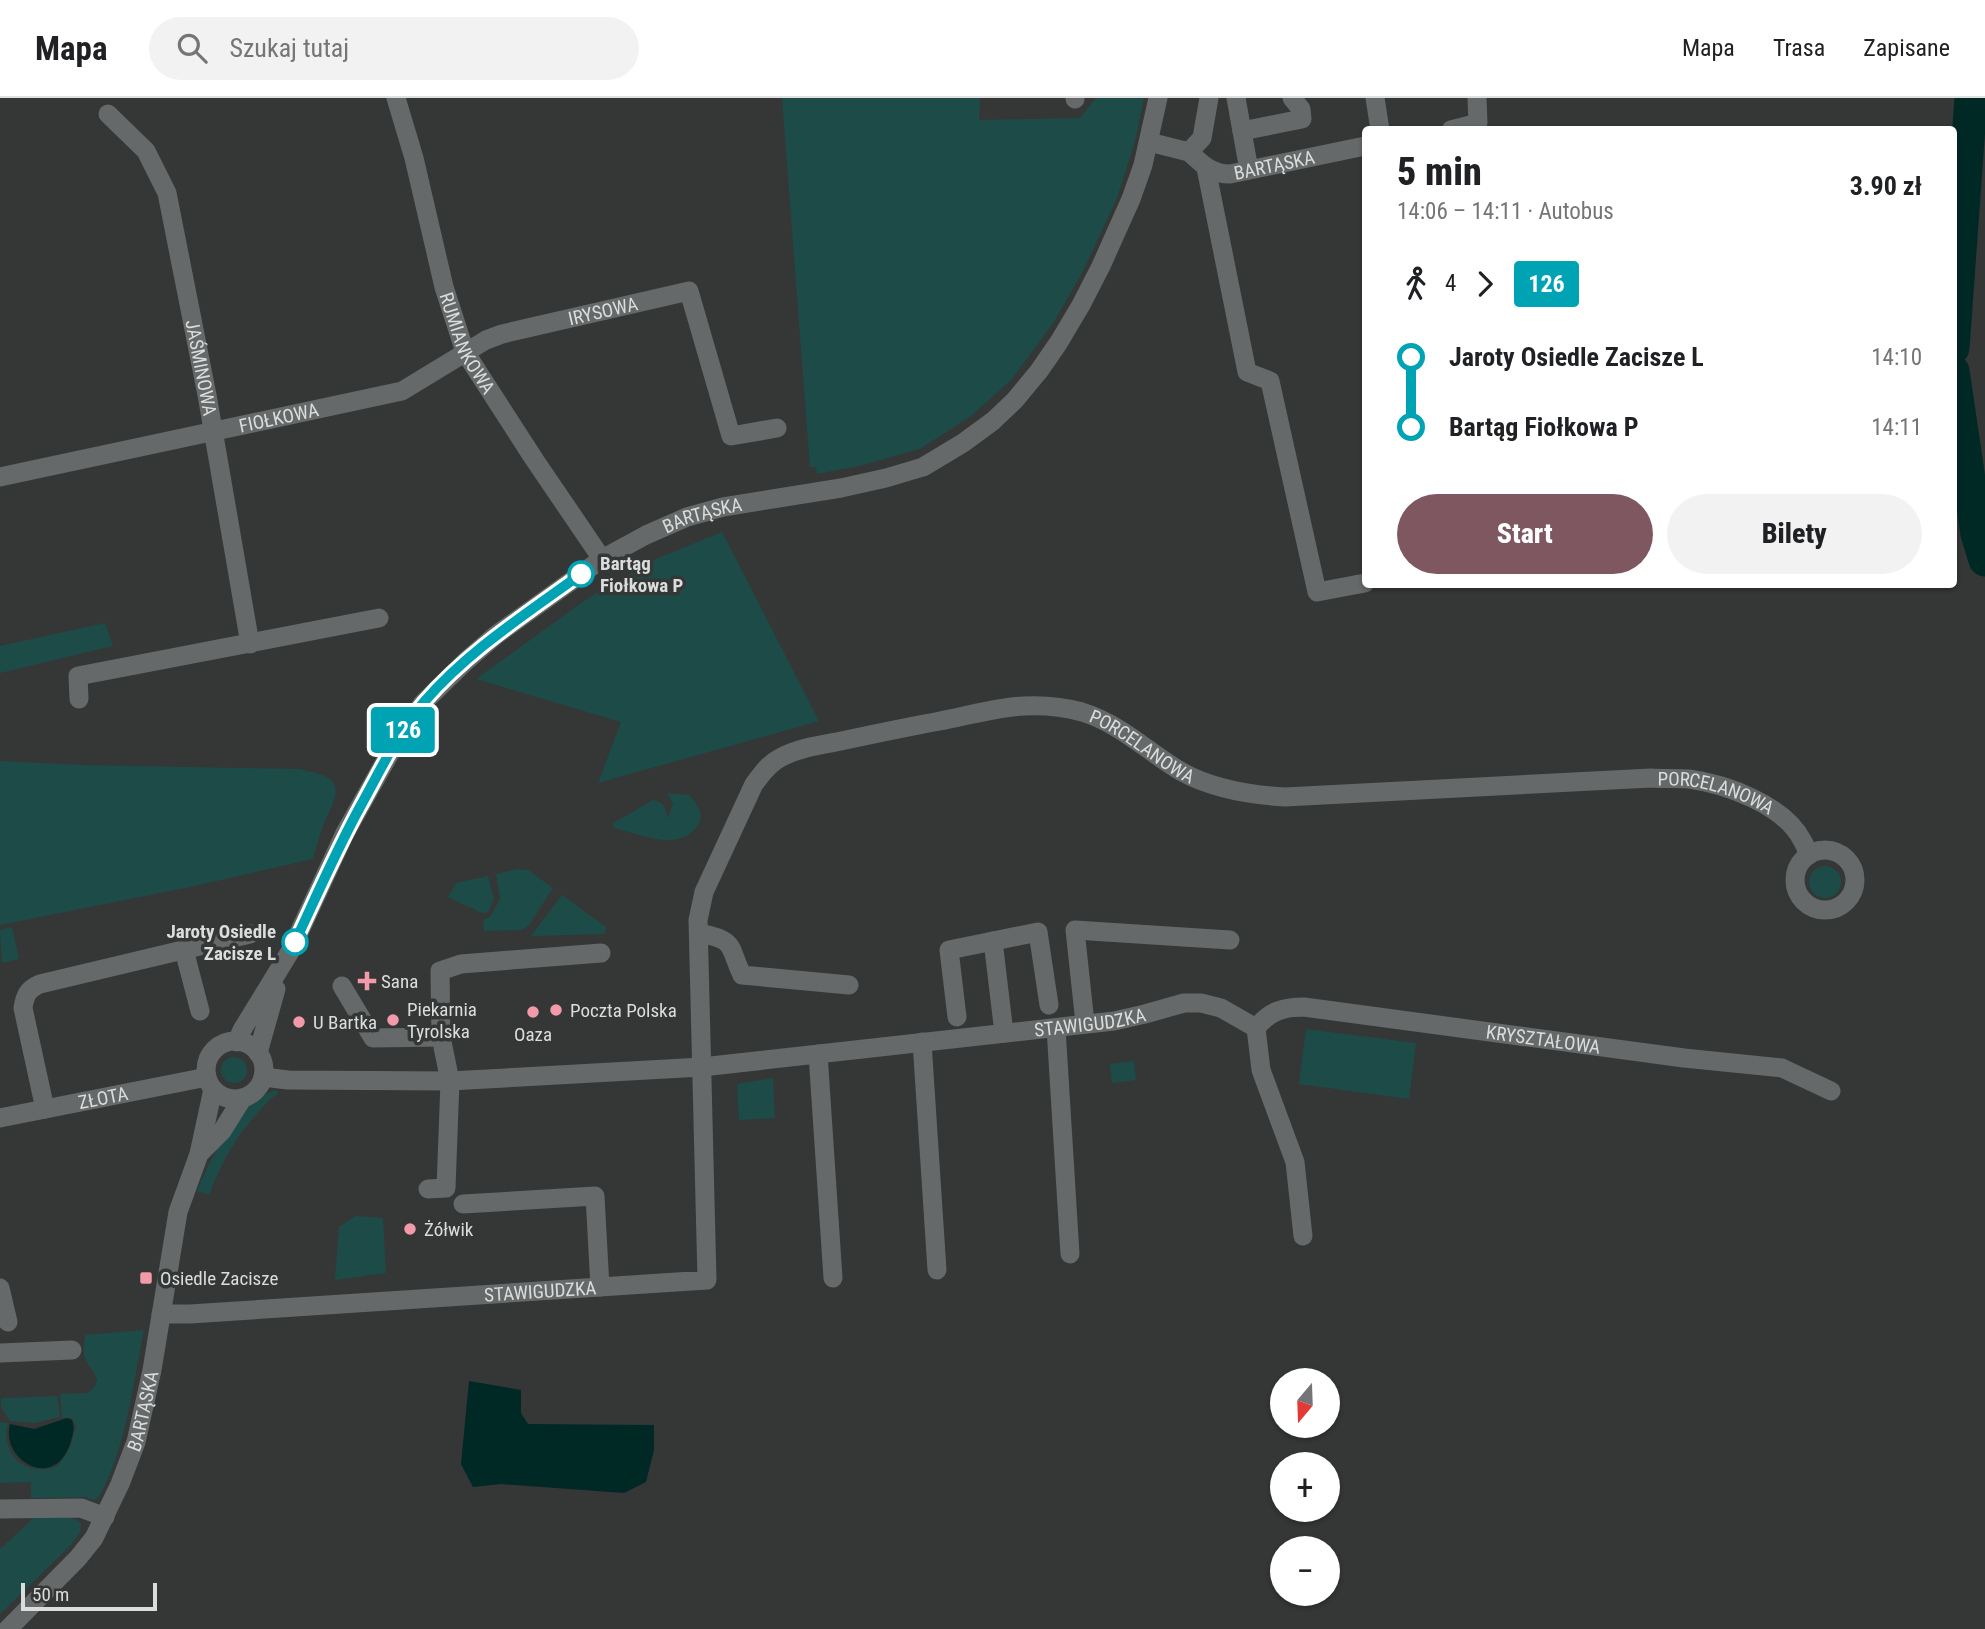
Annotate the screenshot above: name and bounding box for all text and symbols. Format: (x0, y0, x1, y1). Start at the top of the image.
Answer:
search box (149, 17, 639, 80)
text: Mapa (35, 29, 107, 68)
icon: search (173, 29, 211, 67)
text: Szukaj tutaj (229, 33, 349, 63)
text: Mapa (1682, 34, 1735, 62)
text: Trasa (1773, 34, 1825, 62)
text: Zapisane (1863, 34, 1950, 62)
street label: BARTĄSKA (1232, 145, 1317, 184)
text: 5 min (1397, 150, 1482, 194)
text: 3.90 zł (1850, 171, 1922, 201)
text: 14:06 – 14:11 · Autobus (1397, 198, 1614, 225)
icon: walk (1397, 265, 1435, 303)
icon: forward (1466, 265, 1504, 303)
text: 4 (1445, 270, 1456, 297)
text: 126 (1528, 270, 1565, 298)
street label: RUMIANKOWA (435, 289, 500, 398)
street label: IRYSOWA (566, 292, 640, 330)
street label: JAŚMINOWA (181, 318, 222, 417)
text: Jaroty Osiedle Zacisze L (1449, 342, 1704, 372)
text: 14:10 (1871, 344, 1922, 371)
street label: FIOŁKOWA (237, 398, 321, 437)
text: Bartąg Fiołkowa P (1449, 412, 1639, 442)
text: 14:11 (1871, 414, 1922, 441)
street label: BARTĄSKA (659, 493, 744, 538)
button: Start (1397, 494, 1653, 574)
button: Bilety (1667, 494, 1922, 574)
place label: Bartąg Fiołkowa P (600, 552, 684, 597)
marker: Bartąg Fiołkowa P (568, 561, 594, 587)
street label: PORCELANOWA (1086, 704, 1198, 788)
line badge: 126 (363, 707, 443, 753)
text: 126 (385, 716, 421, 744)
street label: PORCELANOWA (1657, 767, 1779, 819)
place label: Jaroty Osiedle Zacisze L (166, 920, 276, 965)
marker: Jaroty Osiedle Zacisze L (282, 929, 308, 955)
place label: Sana (381, 970, 418, 993)
marker: Sana (359, 973, 375, 989)
place label: Piekarnia Tyrolska (407, 998, 477, 1043)
place label: Poczta Polska (570, 999, 677, 1022)
marker: Poczta Polska (548, 1002, 564, 1018)
street label: STAWIGUDZKA (1033, 1003, 1148, 1041)
marker: Oaza (525, 1004, 541, 1020)
place label: U Bartka (313, 1011, 377, 1034)
marker: Piekarnia Tyrolska (385, 1012, 401, 1028)
marker: U Bartka (291, 1014, 307, 1030)
street label: KRYSZTAŁOWA (1485, 1020, 1602, 1058)
place label: Oaza (514, 1023, 552, 1046)
street label: ZŁOTA (76, 1081, 130, 1114)
place label: Żółwik (424, 1218, 474, 1241)
marker: Żółwik (402, 1221, 418, 1237)
place label: Osiedle Zacisze (160, 1267, 278, 1290)
marker: Osiedle Zacisze (138, 1270, 154, 1286)
street label: STAWIGUDZKA (483, 1276, 597, 1306)
street label: BARTĄSKA (122, 1368, 163, 1455)
north arrow (1270, 1368, 1340, 1438)
map controls (1270, 1368, 1340, 1606)
button: + (1270, 1452, 1340, 1522)
button: − (1270, 1536, 1340, 1606)
scale bar (21, 1580, 158, 1612)
text: 50 m (32, 1583, 69, 1606)

